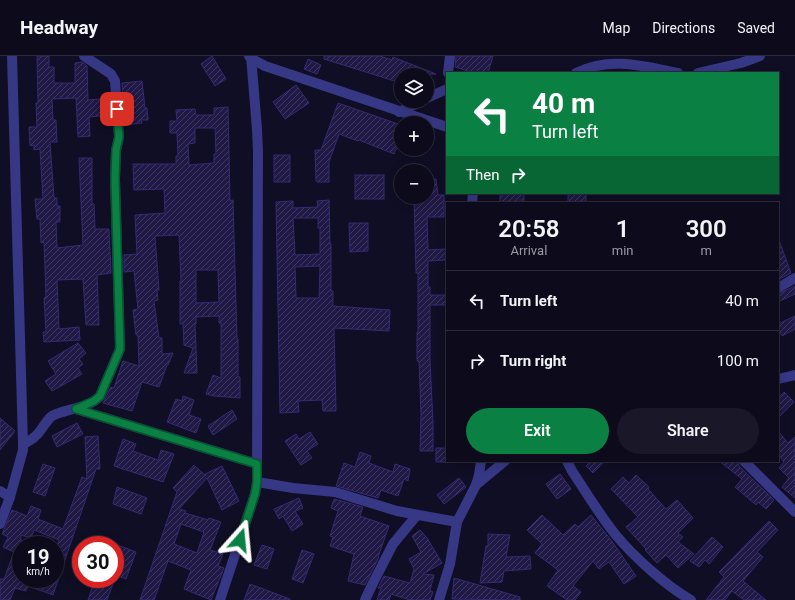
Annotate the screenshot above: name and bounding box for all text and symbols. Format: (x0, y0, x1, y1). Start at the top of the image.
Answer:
text: Headway (20, 16, 98, 39)
text: Map (603, 20, 630, 36)
text: Directions (652, 20, 715, 36)
text: Saved (737, 20, 775, 36)
map controls (394, 68, 434, 204)
button: layers (394, 68, 434, 108)
text: 40 m (532, 87, 595, 120)
icon: left (466, 88, 518, 140)
pin (100, 92, 134, 126)
icon: arrive (106, 98, 128, 120)
button: + (394, 116, 434, 156)
text: Turn left (532, 121, 598, 142)
button: − (394, 164, 434, 204)
icon: right (507, 164, 529, 186)
text: Then (466, 166, 499, 184)
text: 20:58 (498, 215, 560, 243)
text: 1 (616, 215, 629, 243)
text: 300 (686, 215, 727, 243)
text: Arrival (510, 243, 547, 258)
text: min (612, 243, 633, 258)
text: m (701, 243, 712, 258)
icon: left (466, 290, 488, 312)
text: Turn left (500, 292, 557, 310)
text: 40 m (725, 292, 759, 310)
icon: right (466, 350, 488, 372)
text: Turn right (500, 352, 566, 370)
text: 100 m (717, 352, 759, 370)
button: Exit (466, 408, 609, 454)
button: Share (617, 408, 759, 454)
position arrow (219, 519, 261, 561)
speed limit sign: 30 (72, 536, 124, 588)
text: 19 (27, 545, 49, 569)
text: km/h (26, 566, 50, 577)

